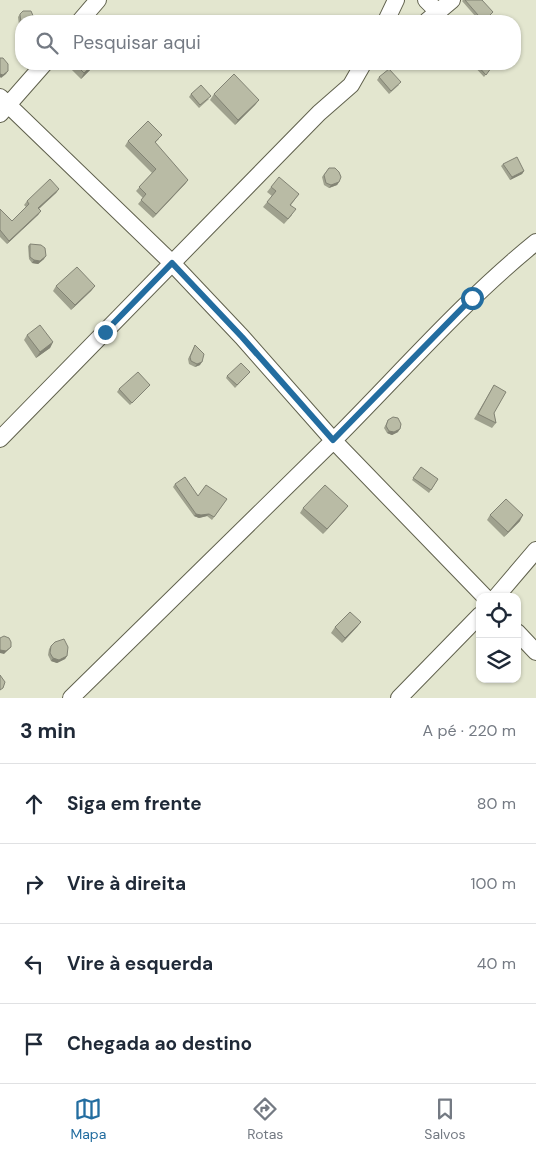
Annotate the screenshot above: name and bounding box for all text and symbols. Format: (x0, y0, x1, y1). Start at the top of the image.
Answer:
search box (15, 15, 521, 70)
icon: search (33, 29, 61, 57)
text: Pesquisar aqui (73, 30, 201, 55)
route start (461, 287, 484, 310)
route end (94, 321, 117, 344)
map controls (476, 593, 521, 683)
button: locate (476, 593, 521, 638)
button: layers (476, 638, 521, 683)
text: 3 min (20, 717, 76, 745)
text: A pé · 220 m (423, 720, 516, 741)
icon: ahead (20, 790, 48, 818)
text: Siga em frente (67, 791, 202, 816)
text: 80 m (477, 793, 516, 814)
icon: right (20, 870, 48, 898)
text: Vire à direita (67, 871, 186, 896)
text: 100 m (471, 873, 516, 894)
icon: left (20, 950, 48, 978)
text: Vire à esquerda (67, 951, 213, 976)
text: 40 m (477, 953, 516, 974)
icon: arrive (20, 1030, 48, 1058)
text: Chegada ao destino (67, 1031, 252, 1056)
tab: Mapa (70, 1095, 106, 1143)
tab: Rotas (247, 1095, 283, 1143)
tab: Salvos (424, 1095, 465, 1143)

